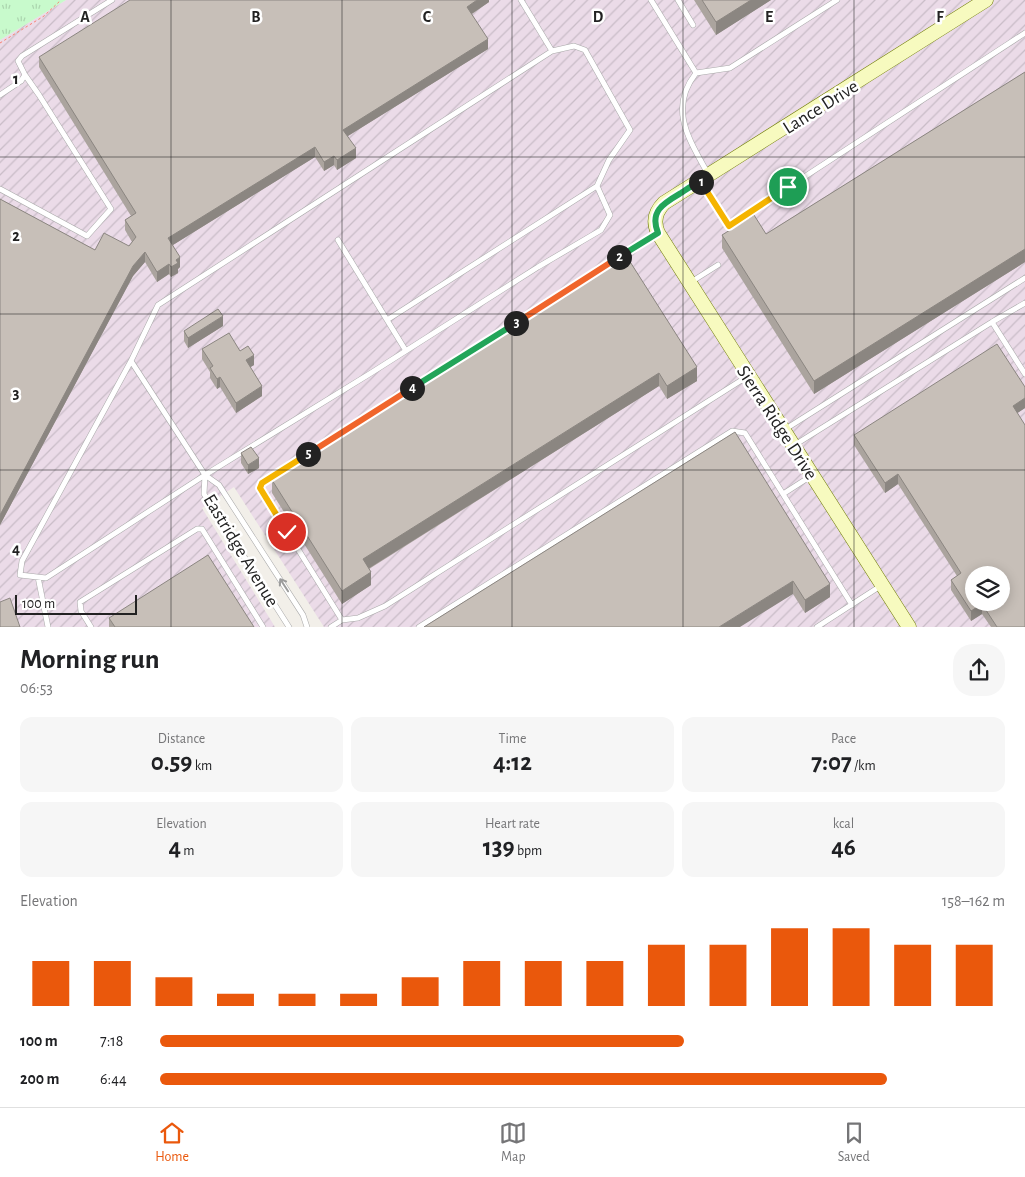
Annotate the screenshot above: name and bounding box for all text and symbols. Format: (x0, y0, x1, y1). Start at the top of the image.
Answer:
text: A (80, 9, 90, 25)
text: B (251, 9, 261, 25)
text: C (423, 9, 432, 25)
text: D (593, 9, 604, 25)
text: E (765, 9, 773, 25)
text: F (936, 9, 944, 25)
text: 1 (13, 71, 19, 87)
street label: Lance Drive (780, 77, 862, 138)
pin (767, 166, 809, 208)
pin: 1 (688, 170, 714, 194)
icon: arrive (774, 173, 802, 201)
text: 1 (699, 175, 704, 189)
text: 2 (12, 228, 20, 244)
pin: 2 (606, 244, 632, 270)
text: 2 (616, 250, 623, 264)
pin: 3 (504, 310, 528, 336)
text: 3 (513, 316, 520, 330)
street label: Sierra Ridge Drive (733, 362, 821, 483)
pin: 4 (400, 376, 424, 400)
text: 4 (409, 381, 416, 395)
text: 3 (13, 385, 20, 401)
pin: 5 (296, 442, 320, 466)
text: 5 (305, 447, 312, 461)
street label: Eastridge Avenue (200, 491, 282, 610)
pin (266, 511, 308, 553)
icon: check (273, 518, 301, 546)
text: 4 (12, 541, 20, 557)
map controls (965, 566, 1010, 611)
button: layers (965, 566, 1010, 611)
one-way arrow (278, 578, 288, 592)
scale bar (15, 592, 138, 615)
text: 100 m (22, 597, 55, 611)
button: share (953, 644, 1005, 696)
text: Morning run (20, 646, 160, 674)
text: 06:53 (20, 680, 53, 696)
text: Distance (158, 732, 205, 746)
text: Time (499, 732, 526, 746)
text: Pace (831, 732, 856, 746)
text: 0.59 (151, 750, 192, 775)
text: 4:12 (493, 750, 532, 775)
text: 7:07 (811, 750, 852, 775)
text: km (192, 759, 212, 773)
text: /km (852, 759, 876, 773)
text: Elevation (156, 817, 207, 831)
text: Heart rate (485, 817, 540, 831)
text: kcal (833, 817, 854, 831)
text: 4 (168, 835, 181, 860)
text: 139 (483, 835, 515, 860)
text: 46 (831, 835, 856, 860)
text: m (181, 844, 195, 858)
text: bpm (515, 844, 542, 858)
text: Elevation (20, 893, 78, 909)
text: 158–162 m (942, 893, 1005, 909)
text: 100 m (20, 1033, 58, 1049)
text: 7:18 (100, 1033, 123, 1049)
text: 200 m (20, 1071, 60, 1087)
text: 6:44 (100, 1071, 127, 1087)
tab: Home (155, 1119, 189, 1166)
tab: Map (499, 1119, 527, 1166)
tab: Saved (838, 1119, 870, 1166)

